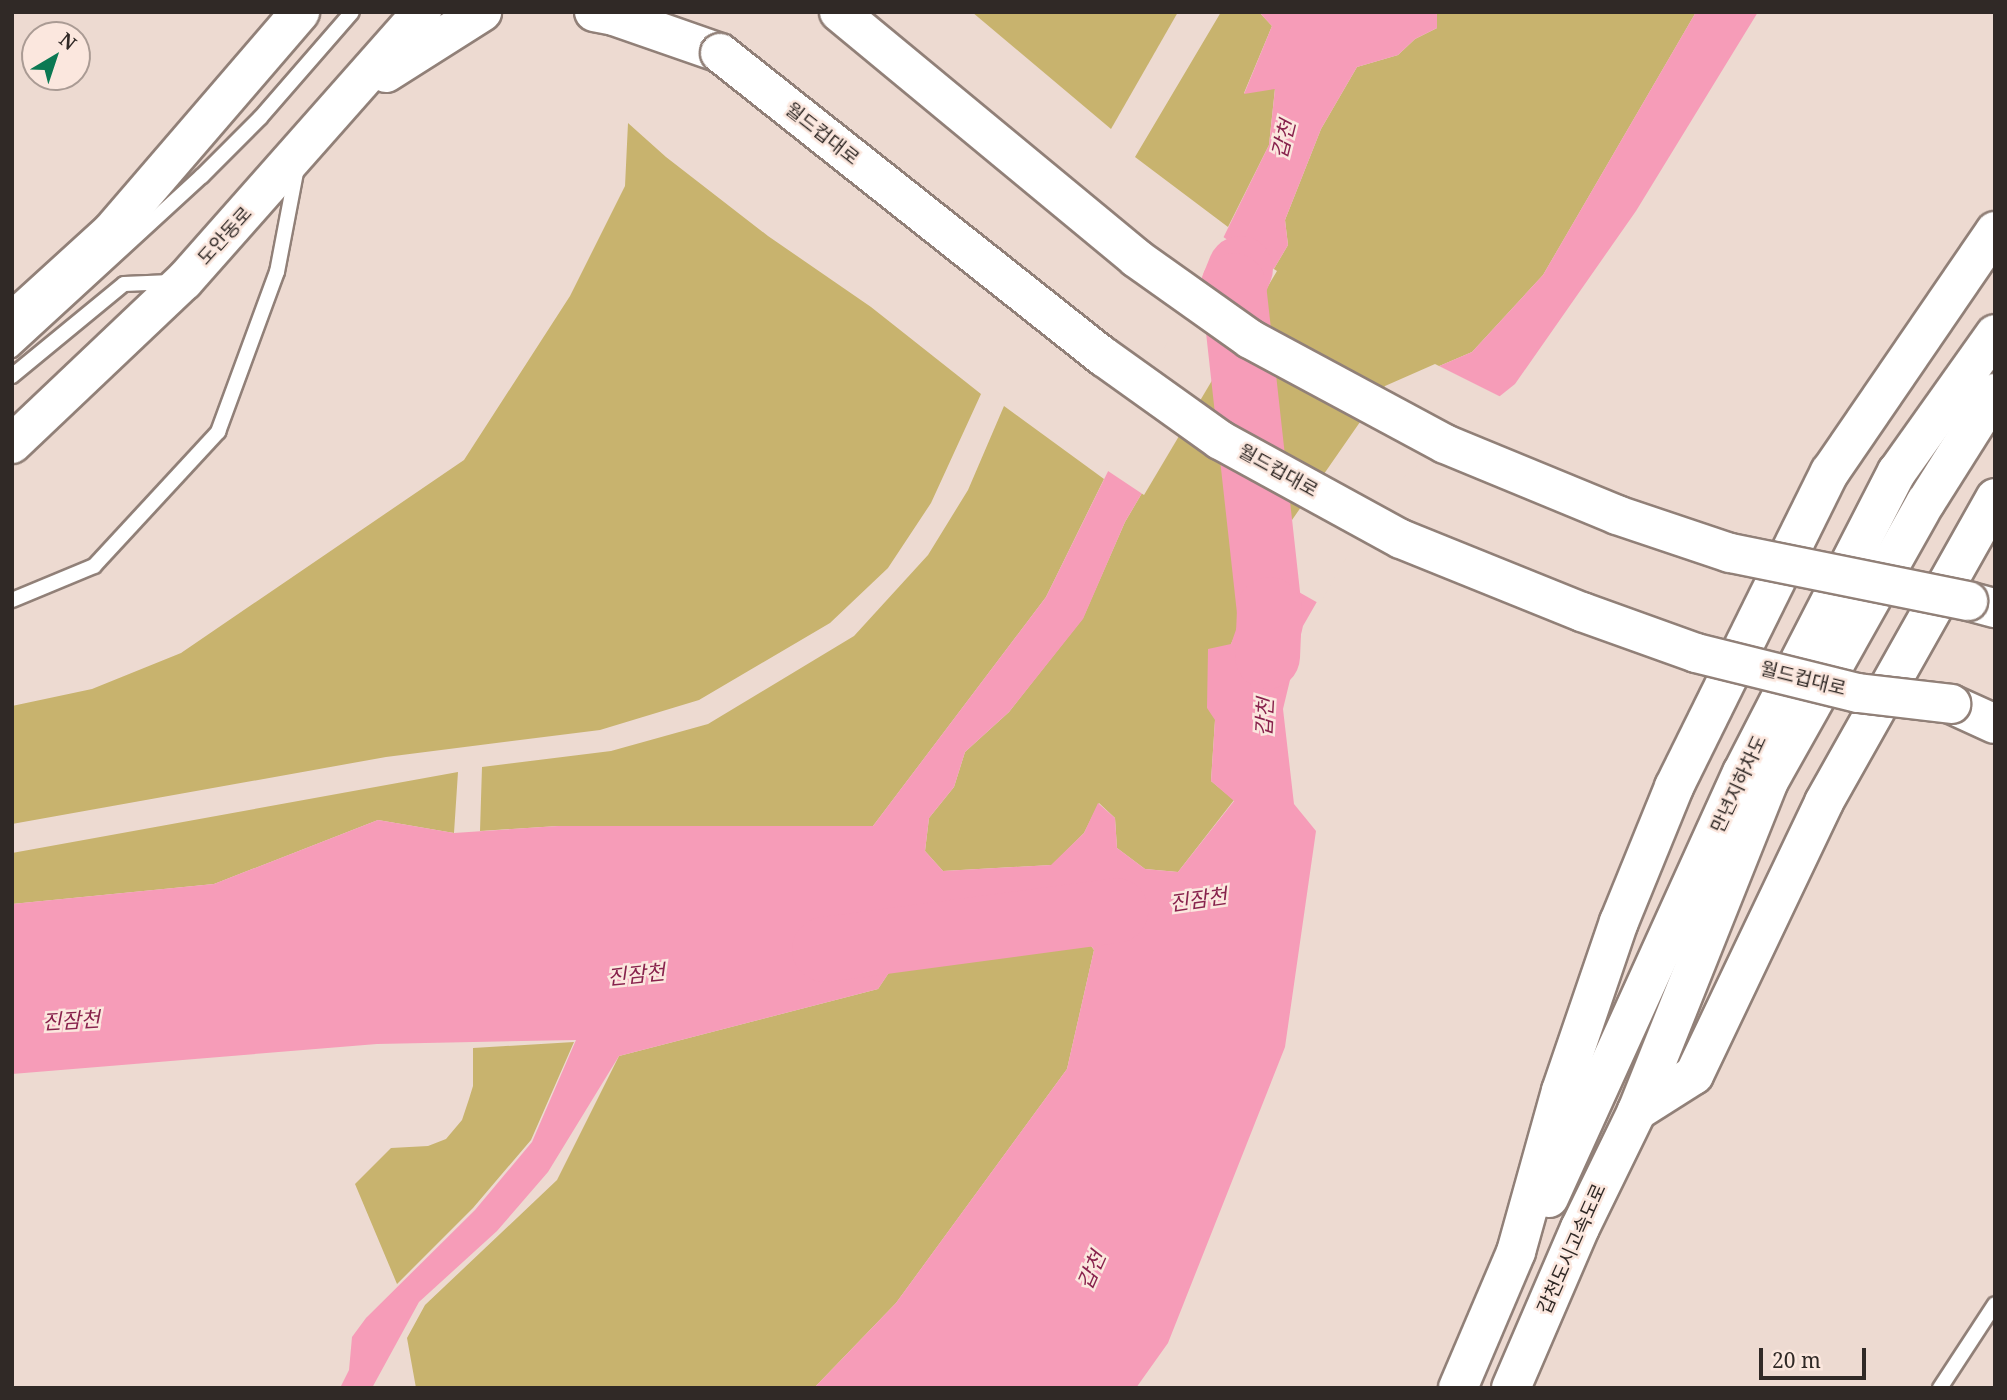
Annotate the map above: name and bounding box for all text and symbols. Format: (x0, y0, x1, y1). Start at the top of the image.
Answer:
north arrow (21, 21, 91, 91)
text: N (54, 26, 82, 56)
street label: 월드컵대로 (781, 98, 863, 170)
water label: 갑천 (1266, 117, 1300, 161)
street label: 도안동로 (193, 202, 257, 270)
street label: 월드컵대로 (1234, 440, 1322, 502)
street label: 월드컵대로 (1758, 657, 1848, 701)
water label: 갑천 (1250, 697, 1278, 737)
street label: 만년지하차도 (1707, 732, 1771, 836)
water label: 진잠천 (1168, 882, 1228, 916)
water label: 진잠천 (606, 958, 666, 990)
water label: 진잠천 (41, 1006, 101, 1034)
street label: 갑천도시고속도로 (1533, 1180, 1611, 1318)
water label: 갑천 (1072, 1247, 1110, 1293)
scale bar (1762, 1334, 1869, 1378)
text: 20 m (1772, 1346, 1821, 1374)

